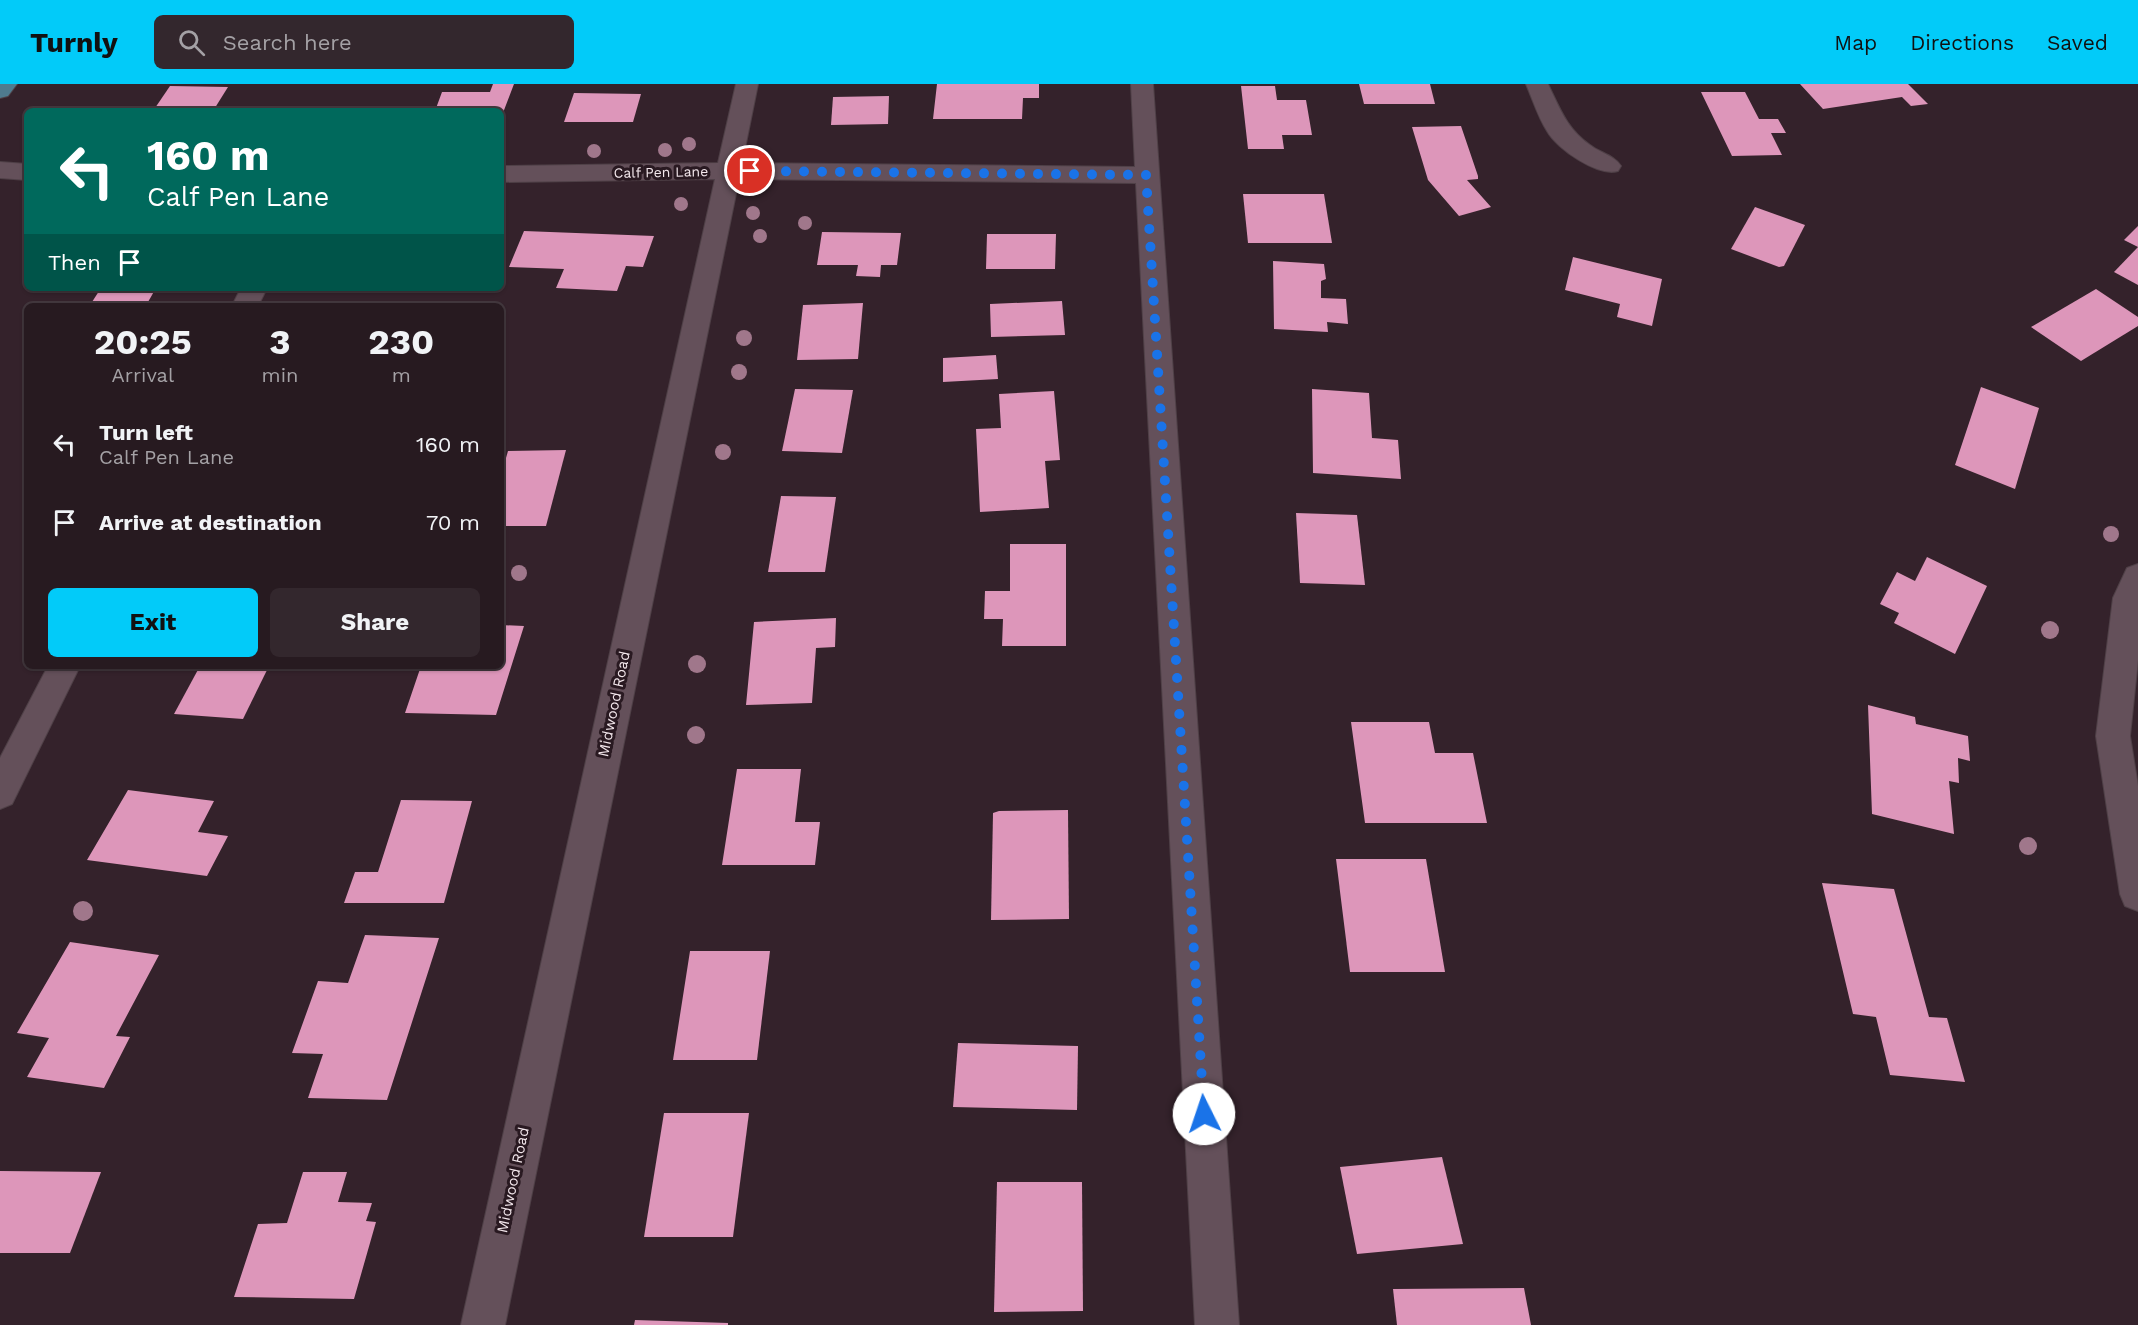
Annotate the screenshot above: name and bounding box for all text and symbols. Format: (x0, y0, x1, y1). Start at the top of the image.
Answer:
search box (154, 15, 574, 69)
text: Turnly (30, 26, 118, 59)
icon: search (175, 26, 208, 59)
text: Search here (223, 30, 352, 55)
text: Map (1834, 30, 1877, 55)
text: Directions (1910, 30, 2014, 55)
text: Saved (2047, 30, 2108, 55)
text: 160 m (147, 131, 270, 180)
icon: left (48, 132, 126, 210)
pin (724, 145, 775, 196)
icon: arrive (733, 154, 766, 187)
street label: Calf Pen Lane (614, 163, 708, 181)
text: Calf Pen Lane (147, 181, 329, 213)
icon: arrive (113, 246, 146, 279)
text: Then (48, 250, 101, 275)
text: 20:25 (94, 321, 192, 363)
text: 3 (269, 321, 291, 363)
text: 230 (368, 321, 434, 363)
text: Arrival (112, 363, 174, 387)
text: min (262, 363, 298, 387)
text: m (392, 363, 411, 387)
text: Turn left (99, 420, 193, 445)
icon: left (48, 428, 81, 461)
text: 160 m (416, 432, 480, 457)
text: Calf Pen Lane (99, 445, 234, 469)
icon: arrive (48, 506, 81, 539)
text: Arrive at destination (99, 510, 322, 535)
text: 70 m (426, 510, 480, 535)
button: Exit (48, 588, 258, 657)
button: Share (270, 588, 480, 657)
street label: Midwood Road (594, 649, 634, 759)
position arrow (1172, 1082, 1236, 1146)
street label: Midwood Road (493, 1125, 533, 1235)

